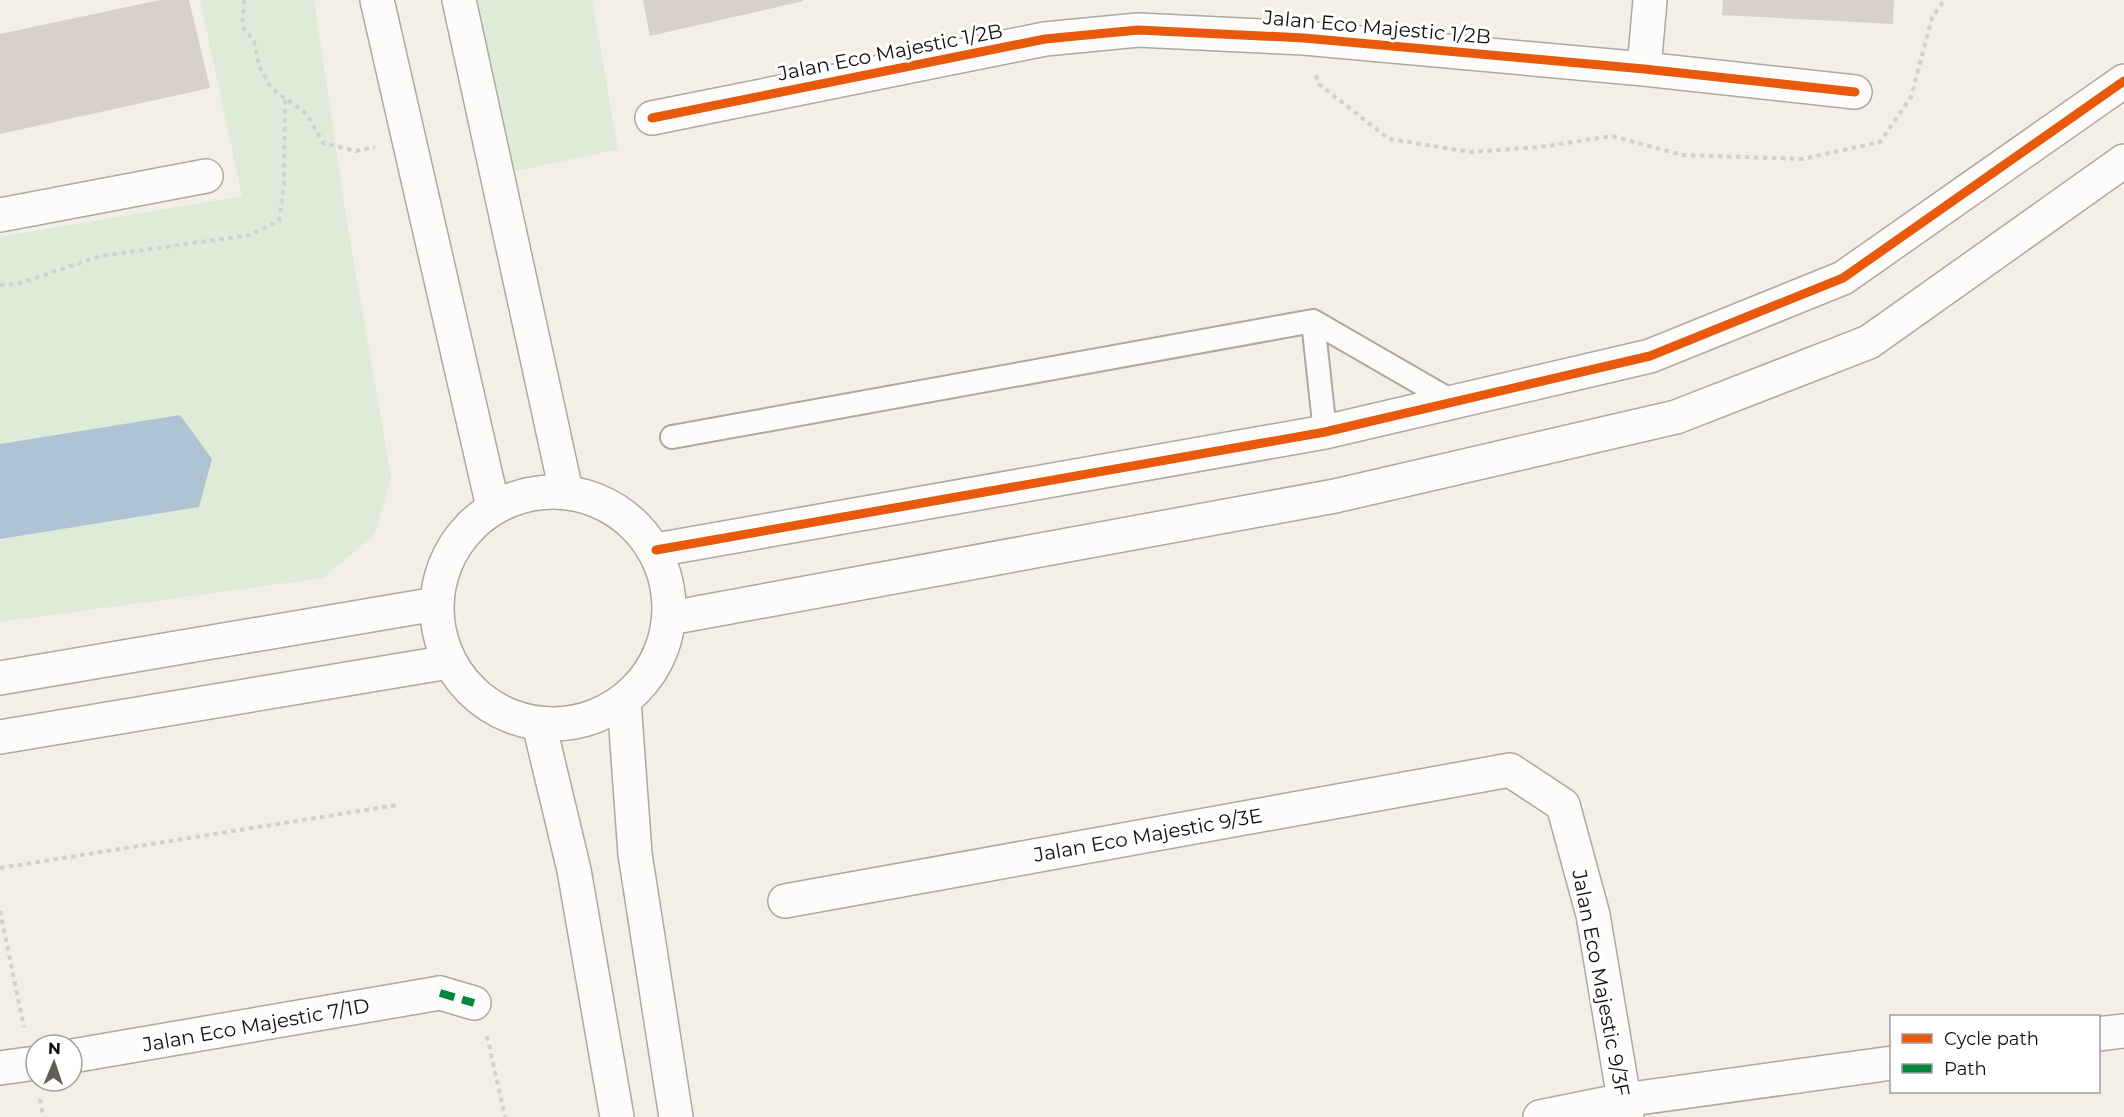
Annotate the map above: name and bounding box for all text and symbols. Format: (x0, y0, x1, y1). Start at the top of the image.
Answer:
street label: Jalan Eco Majestic 1/2B (1261, 5, 1492, 49)
street label: Jalan Eco Majestic 1/2B (775, 18, 1004, 86)
street label: Jalan Eco Majestic 9/3E (1031, 803, 1264, 867)
street label: Jalan Eco Majestic 9/3F (1567, 867, 1635, 1098)
street label: Jalan Eco Majestic 7/1D (140, 993, 371, 1057)
legend (1890, 1015, 2100, 1093)
text: Cycle path (1944, 1028, 2039, 1050)
north arrow (24, 1033, 84, 1093)
text: N (48, 1039, 61, 1058)
text: Path (1944, 1058, 1987, 1080)

